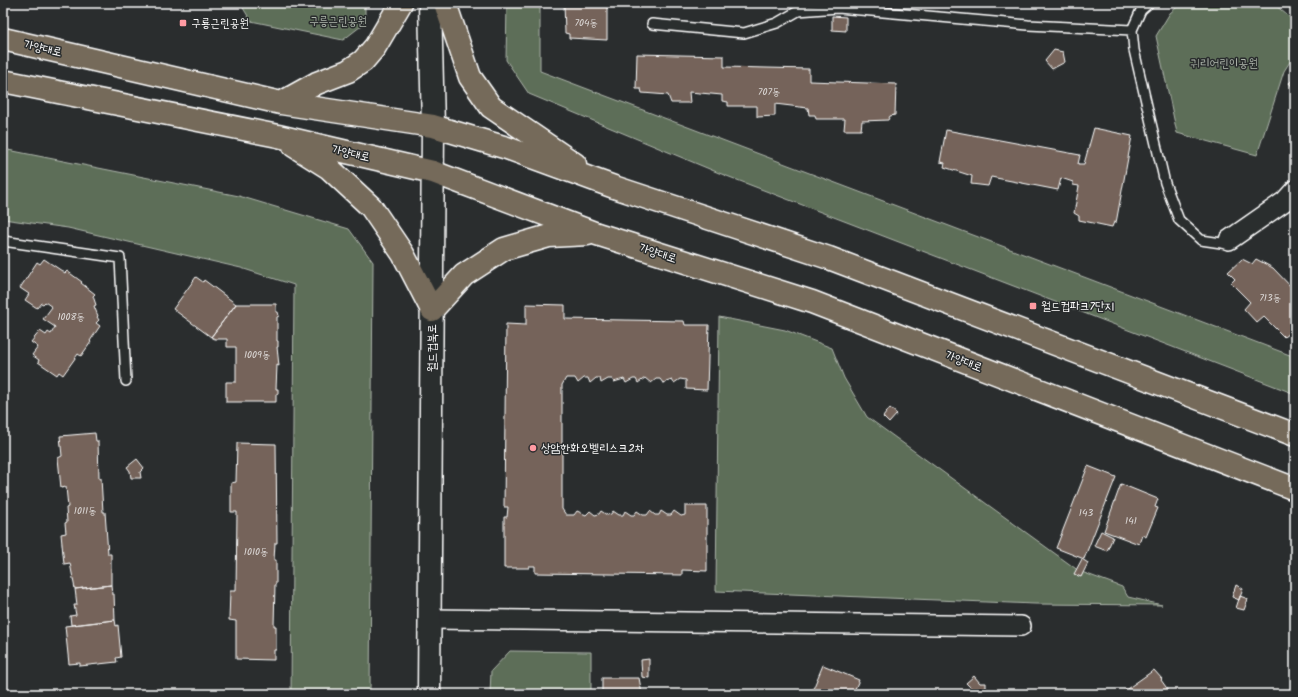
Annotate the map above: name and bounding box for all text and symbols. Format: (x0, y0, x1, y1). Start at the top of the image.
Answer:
park label: 구릉근린공원 (309, 12, 367, 31)
place label: 구룡근린공원 (191, 14, 249, 33)
house number: 704동 (574, 15, 598, 31)
marker: 구룡근린공원 (178, 18, 188, 28)
street label: 가양대로 (22, 35, 64, 62)
park label: 귀리어린이공원 (1190, 54, 1258, 73)
house number: 707동 (758, 84, 780, 100)
street label: 가양대로 (330, 140, 372, 167)
street label: 가양대로 (637, 238, 679, 268)
house number: 713동 (1259, 290, 1281, 306)
place label: 월드컵파크7단지 (1041, 297, 1114, 316)
marker: 월드컵파크7단지 (1028, 301, 1038, 311)
house number: 1008동 (57, 309, 85, 325)
street label: 월드컵북로 (423, 324, 442, 372)
street label: 가양대로 (942, 346, 985, 377)
house number: 1009동 (244, 347, 270, 363)
place label: 상암한화오벨리스크2차 (541, 439, 645, 458)
marker: 상암한화오벨리스크2차 (528, 443, 538, 453)
house number: 1011동 (74, 503, 96, 519)
house number: 143 (1079, 505, 1093, 521)
house number: 141 (1125, 513, 1137, 529)
house number: 1010동 (244, 544, 268, 560)

